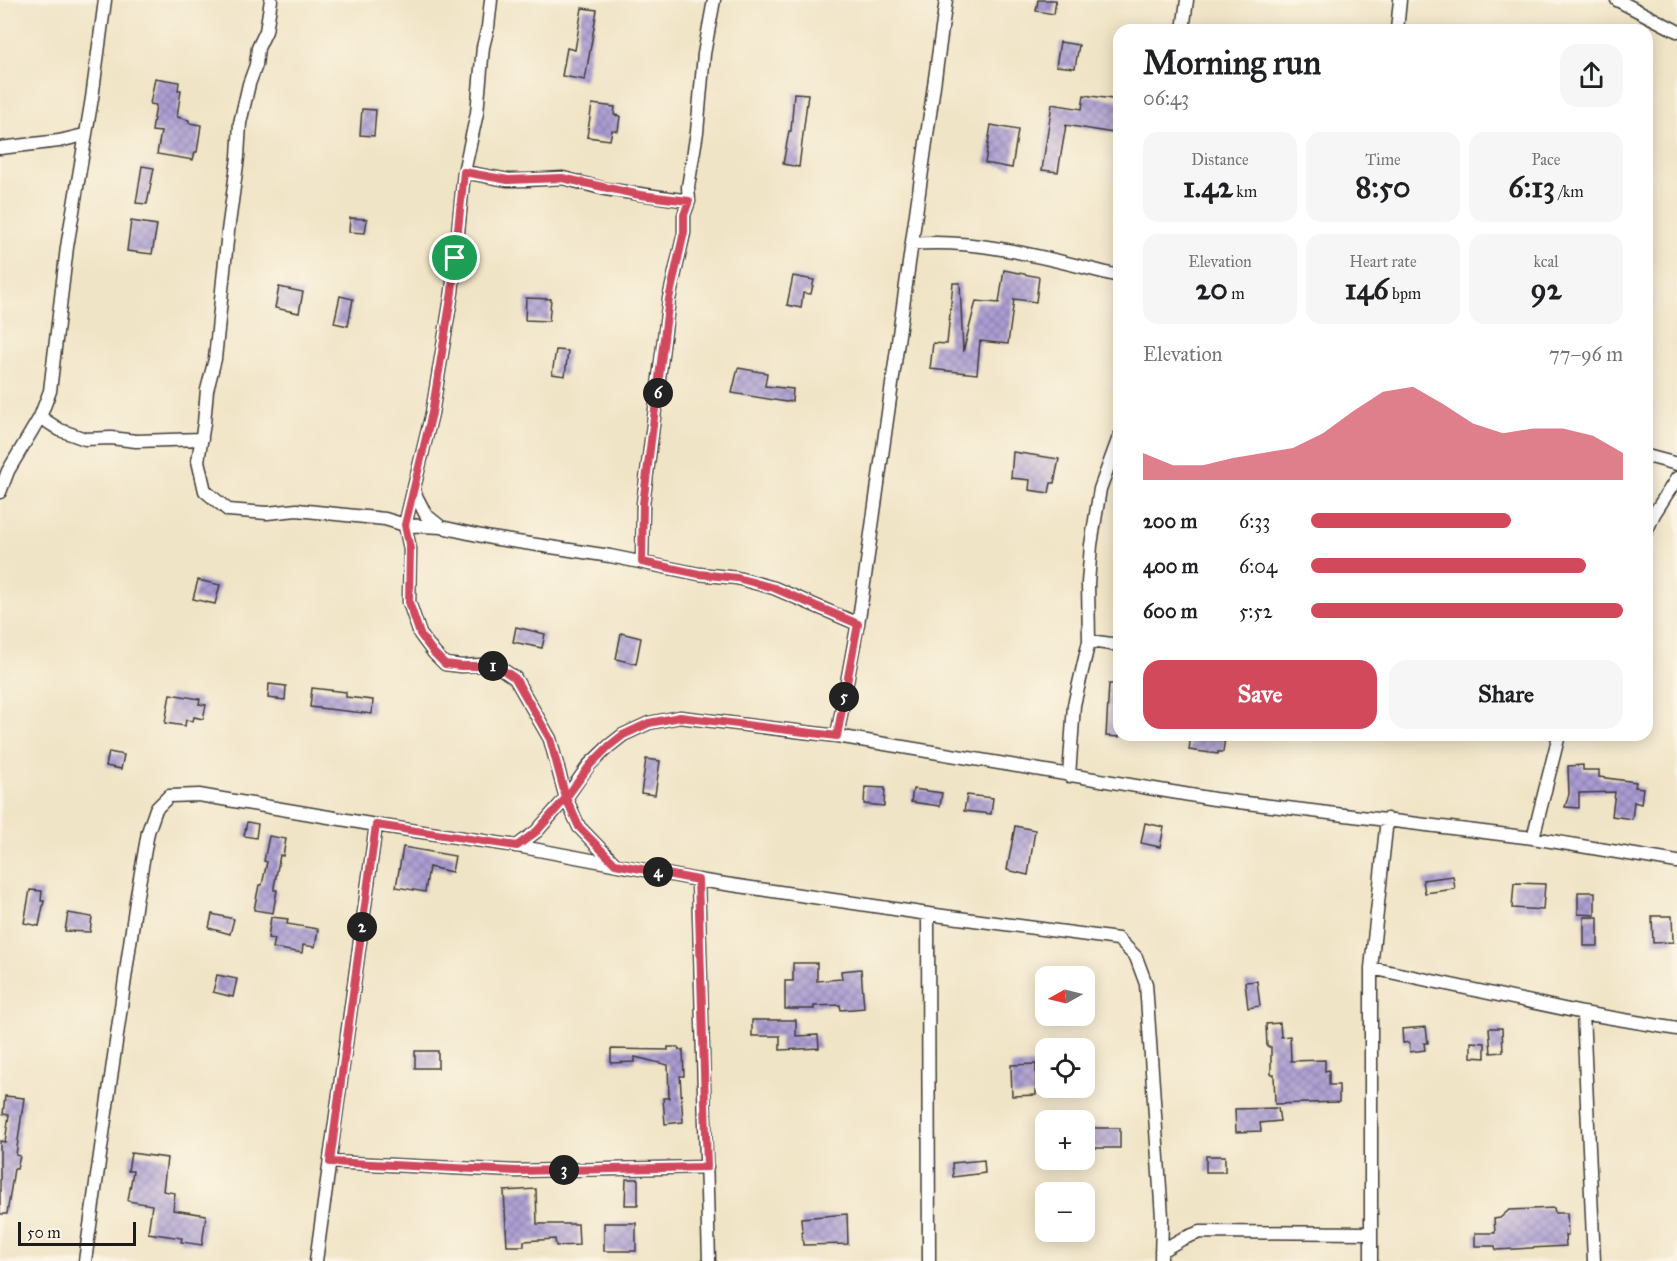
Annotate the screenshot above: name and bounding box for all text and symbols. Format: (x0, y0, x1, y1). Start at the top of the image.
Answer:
text: Morning run (1143, 43, 1321, 83)
button: share (1560, 44, 1623, 107)
text: 06:43 (1143, 86, 1189, 110)
text: Distance (1191, 150, 1249, 169)
text: Time (1365, 150, 1401, 169)
text: Pace (1531, 150, 1561, 169)
text: 1.42 (1183, 169, 1233, 205)
text: 8:50 (1356, 169, 1410, 205)
text: 6:13 (1508, 169, 1555, 205)
text: km (1233, 182, 1257, 201)
text: /km (1555, 182, 1584, 201)
pin (429, 232, 480, 283)
icon: arrive (438, 241, 471, 274)
text: Elevation (1188, 252, 1252, 271)
text: Heart rate (1349, 252, 1417, 271)
text: kcal (1533, 252, 1559, 271)
text: 20 (1195, 271, 1228, 307)
text: 146 (1345, 271, 1389, 307)
text: 92 (1531, 271, 1561, 307)
text: m (1228, 284, 1245, 303)
text: bpm (1389, 284, 1421, 303)
text: Elevation (1143, 342, 1222, 366)
text: 77–96 m (1549, 342, 1623, 366)
pin: 6 (643, 378, 673, 408)
text: 6 (654, 383, 662, 402)
text: 200 m (1143, 509, 1197, 533)
text: 6:33 (1239, 509, 1270, 533)
text: 400 m (1143, 554, 1199, 578)
text: 6:04 (1239, 554, 1277, 578)
text: 600 m (1143, 599, 1198, 623)
text: 5:52 (1239, 599, 1273, 623)
pin: 1 (478, 651, 508, 681)
text: 1 (490, 656, 496, 675)
button: Save (1143, 660, 1377, 729)
button: Share (1389, 660, 1623, 729)
pin: 5 (829, 682, 859, 712)
text: 5 (840, 687, 848, 706)
pin: 4 (643, 857, 673, 887)
text: 4 (654, 862, 662, 881)
pin: 2 (347, 912, 377, 942)
text: 2 (358, 917, 366, 936)
north arrow (1035, 966, 1095, 1026)
map controls (1035, 966, 1095, 1242)
button: locate (1035, 1038, 1095, 1098)
button: + (1035, 1110, 1095, 1170)
pin: 3 (549, 1155, 579, 1185)
text: 3 (561, 1160, 567, 1179)
button: − (1035, 1182, 1095, 1242)
scale bar (18, 1219, 136, 1246)
text: 50 m (27, 1223, 61, 1242)

